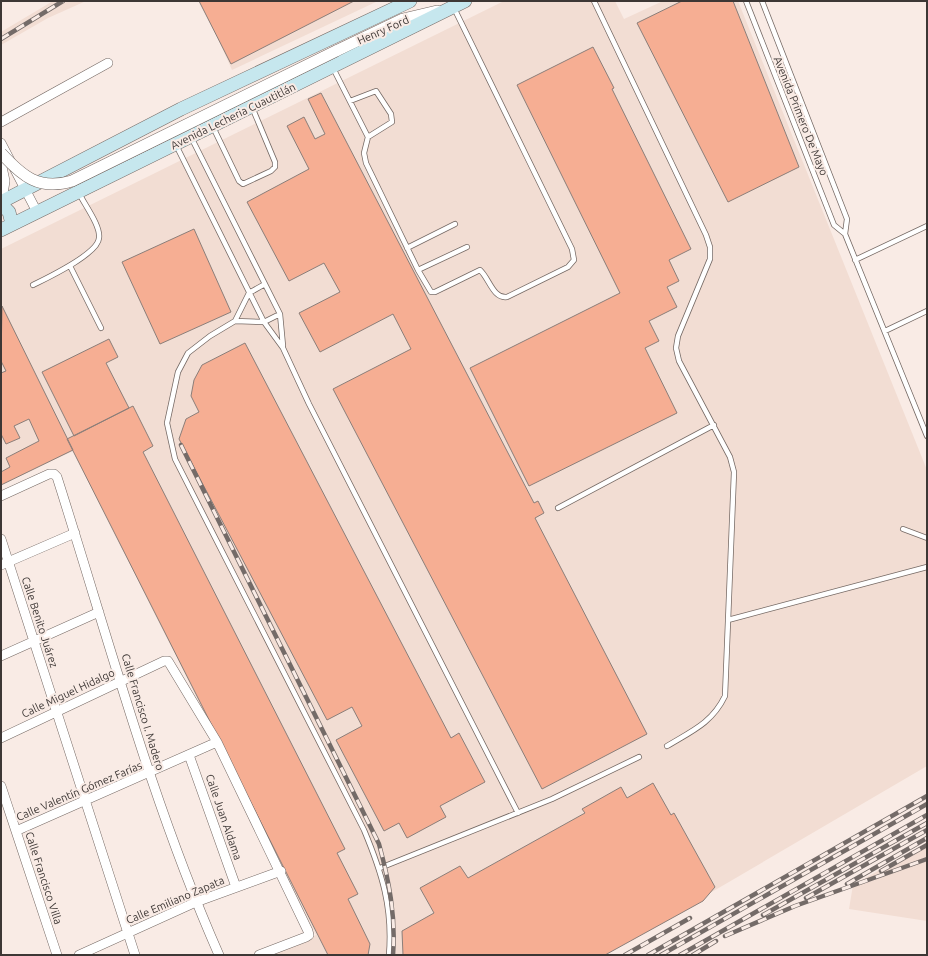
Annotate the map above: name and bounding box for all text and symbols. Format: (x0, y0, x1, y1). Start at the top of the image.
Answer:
street label: Henry Ford (355, 13, 411, 47)
street label: Avenida Primero De Mayo (772, 55, 830, 177)
street label: Avenida Lecheria Cuautitlán (169, 81, 297, 151)
street label: Calle Benito Juárez (20, 575, 60, 669)
street label: Calle Francisco I. Madero (120, 652, 166, 772)
street label: Calle Miguel Hidalgo (20, 666, 116, 720)
street label: Calle Valentín Gómez Farías (14, 759, 144, 823)
street label: Calle Juan Aldama (204, 772, 244, 862)
street label: Calle Francisco Villa (23, 830, 65, 926)
street label: Calle Emiliano Zapata (124, 874, 226, 926)

